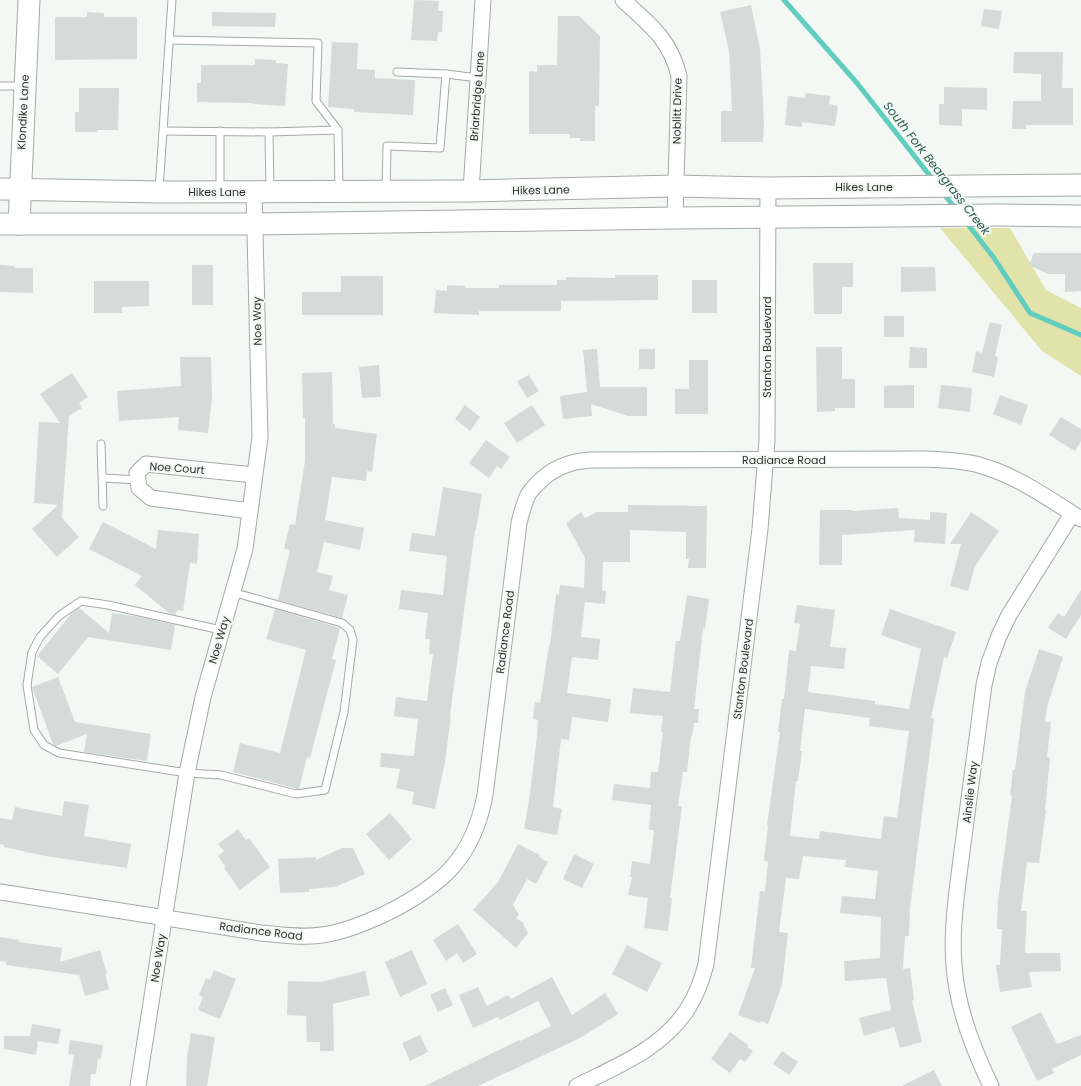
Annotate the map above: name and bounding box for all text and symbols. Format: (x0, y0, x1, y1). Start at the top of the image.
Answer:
street label: Briarbridge Lane (466, 50, 488, 141)
street label: Klondike Lane (13, 74, 33, 150)
street label: Noblitt Drive (668, 78, 686, 144)
water label: South Fork Beargrass Creek (880, 98, 995, 239)
street label: Hikes Lane (835, 179, 893, 195)
street label: Hikes Lane (512, 181, 570, 199)
street label: Hikes Lane (188, 184, 246, 200)
street label: Noe Way (249, 296, 265, 346)
street label: Stanton Boulevard (759, 296, 775, 398)
street label: Radiance Road (742, 452, 826, 468)
street label: Noe Court (149, 458, 205, 478)
street label: Radiance Road (492, 589, 518, 675)
street label: Noe Way (205, 614, 234, 666)
street label: Stanton Boulevard (729, 618, 757, 720)
street label: Ainslie Way (958, 759, 982, 824)
street label: Radiance Road (218, 918, 304, 944)
street label: Noe Way (146, 932, 170, 983)

